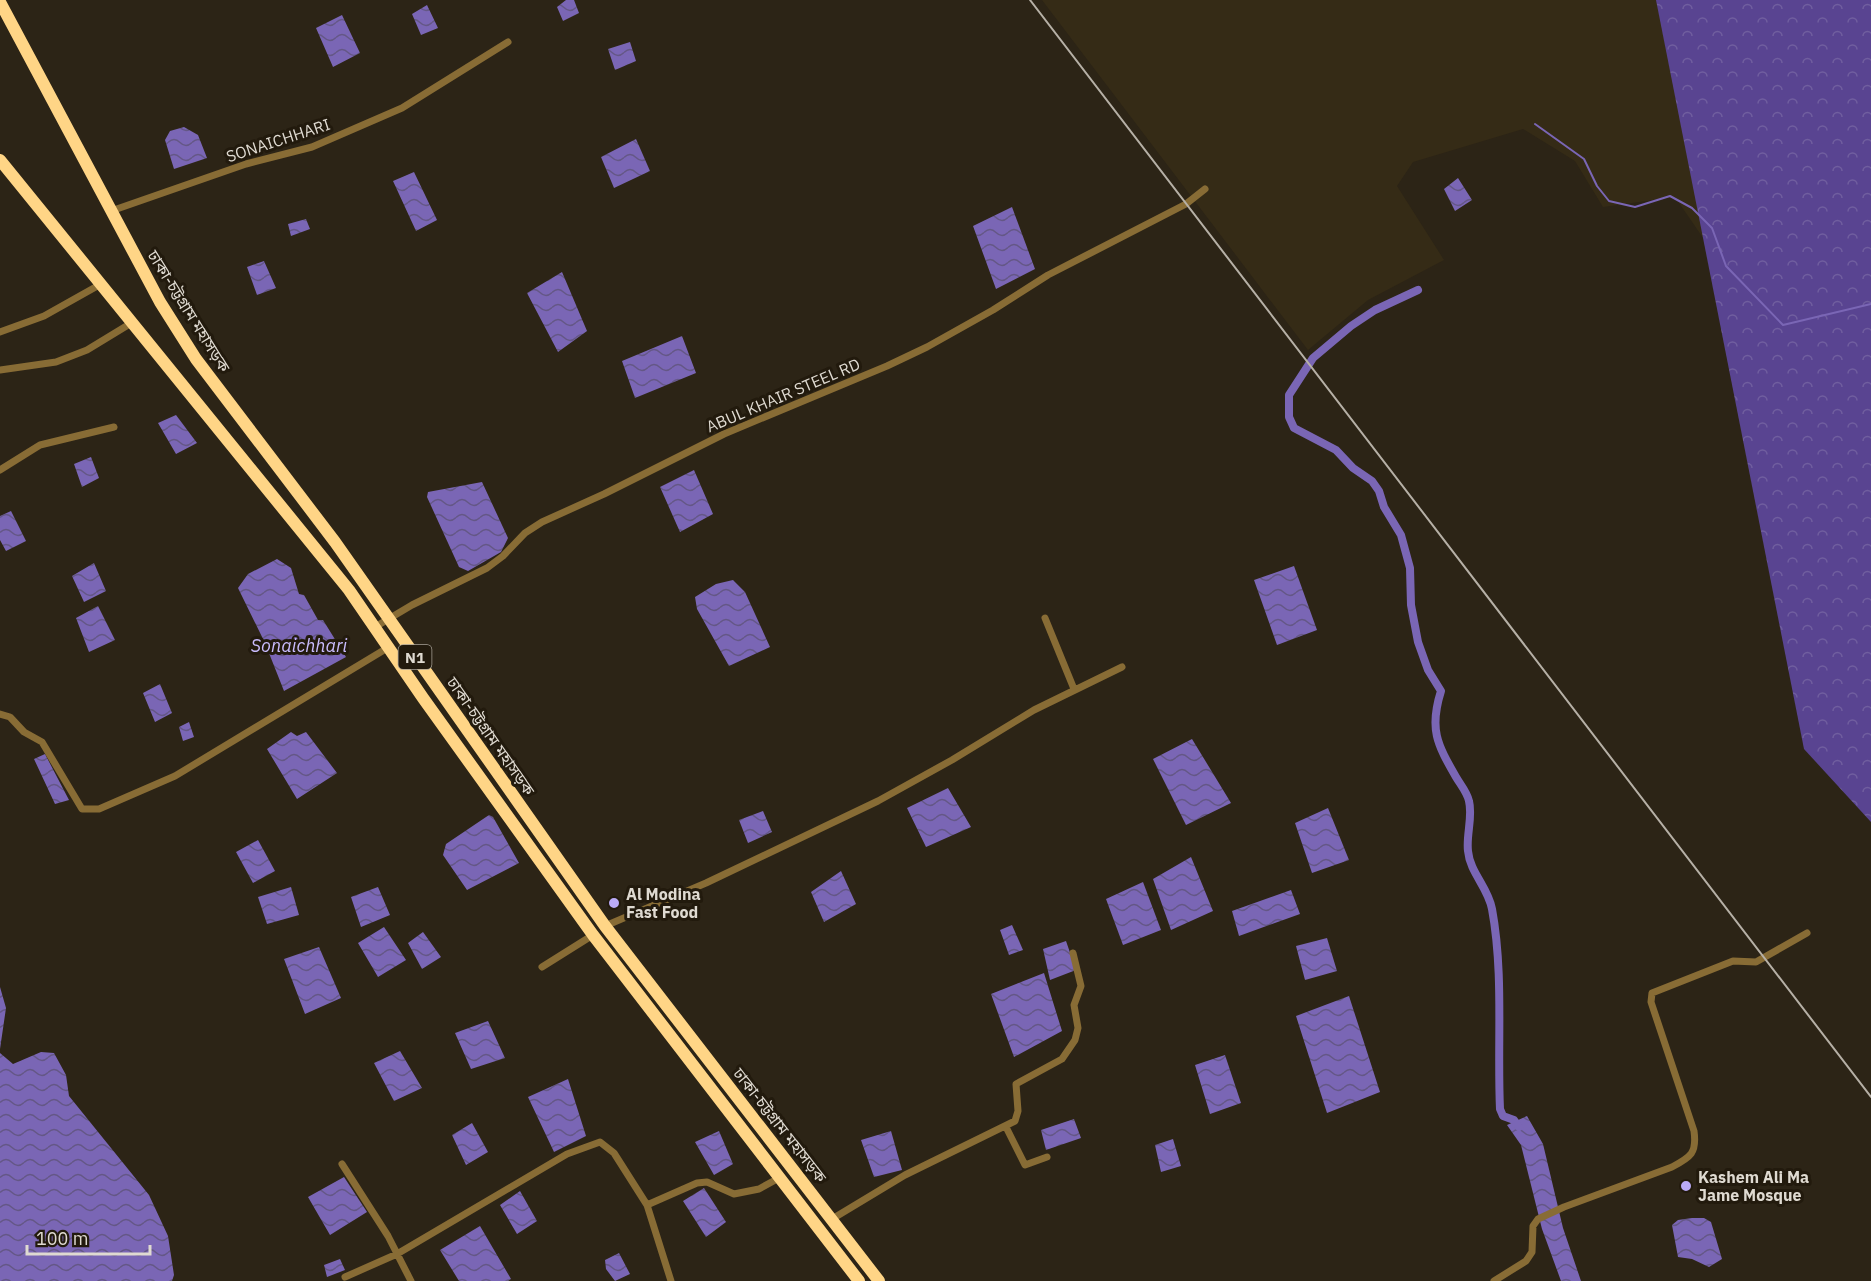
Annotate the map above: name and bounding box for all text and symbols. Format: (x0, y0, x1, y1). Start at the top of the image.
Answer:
street label: SONAICHHARI (224, 114, 332, 166)
street label: ঢাকা-চট্টগ্রাম মহাসড়ক (143, 246, 235, 377)
street label: ABUL KHAIR STEEL RD (703, 354, 863, 436)
water label: Sonaichhari (251, 634, 348, 657)
road number: N1 (398, 645, 432, 669)
street label: ঢাকা-চট্টগ্রাম মহাসড়ক (442, 672, 540, 800)
place label: Al Modina Fast Food (626, 884, 701, 922)
marker: Al Modina Fast Food (607, 896, 621, 910)
street label: ঢাকা-চট্টগ্রাম মহাসড়ক (728, 1063, 832, 1187)
place label: Kashem Ali Ma Jame Mosque (1698, 1167, 1809, 1205)
marker: Kashem Ali Ma Jame Mosque (1679, 1179, 1693, 1193)
scale bar (27, 1218, 150, 1256)
text: 100 m (36, 1227, 88, 1250)

